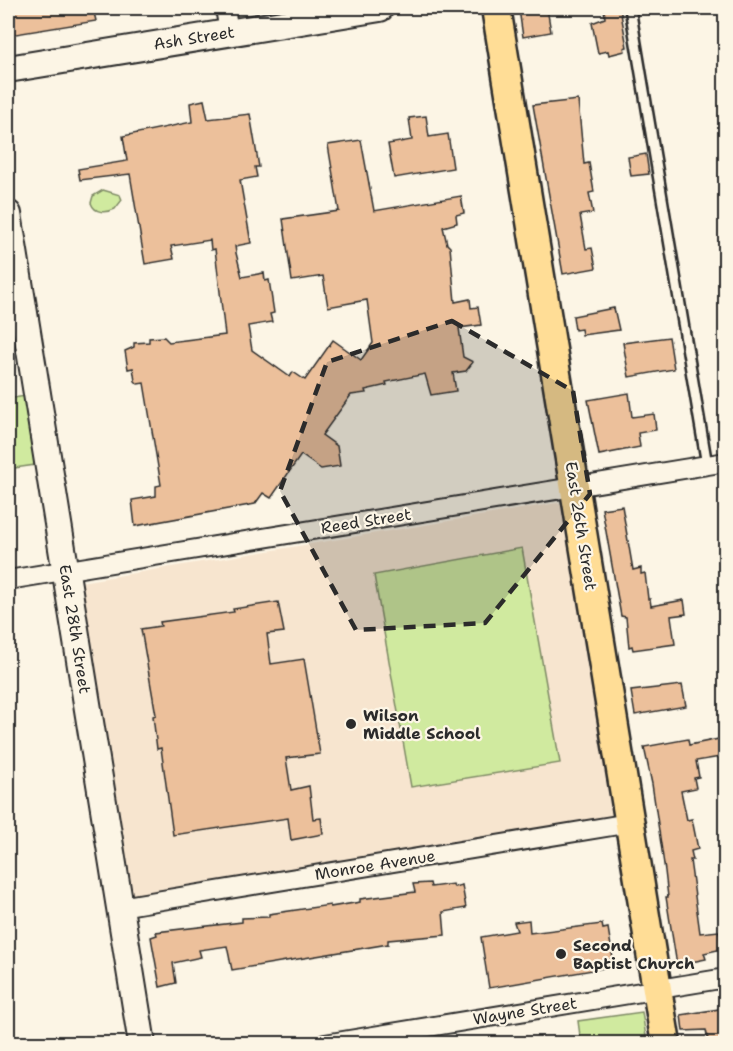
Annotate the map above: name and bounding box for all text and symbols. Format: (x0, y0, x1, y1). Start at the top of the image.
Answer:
street label: Ash Street (152, 21, 236, 55)
street label: East 26th Street (560, 460, 602, 592)
street label: Reed Street (319, 504, 413, 538)
street label: East 28th Street (54, 563, 96, 695)
place label: Wilson Middle School (363, 705, 481, 744)
marker: Wilson Middle School (344, 717, 358, 731)
street label: Monroe Avenue (313, 845, 437, 885)
place label: Second Baptist Church (573, 935, 695, 974)
marker: Second Baptist Church (554, 947, 568, 961)
street label: Wayne Street (472, 992, 578, 1030)

